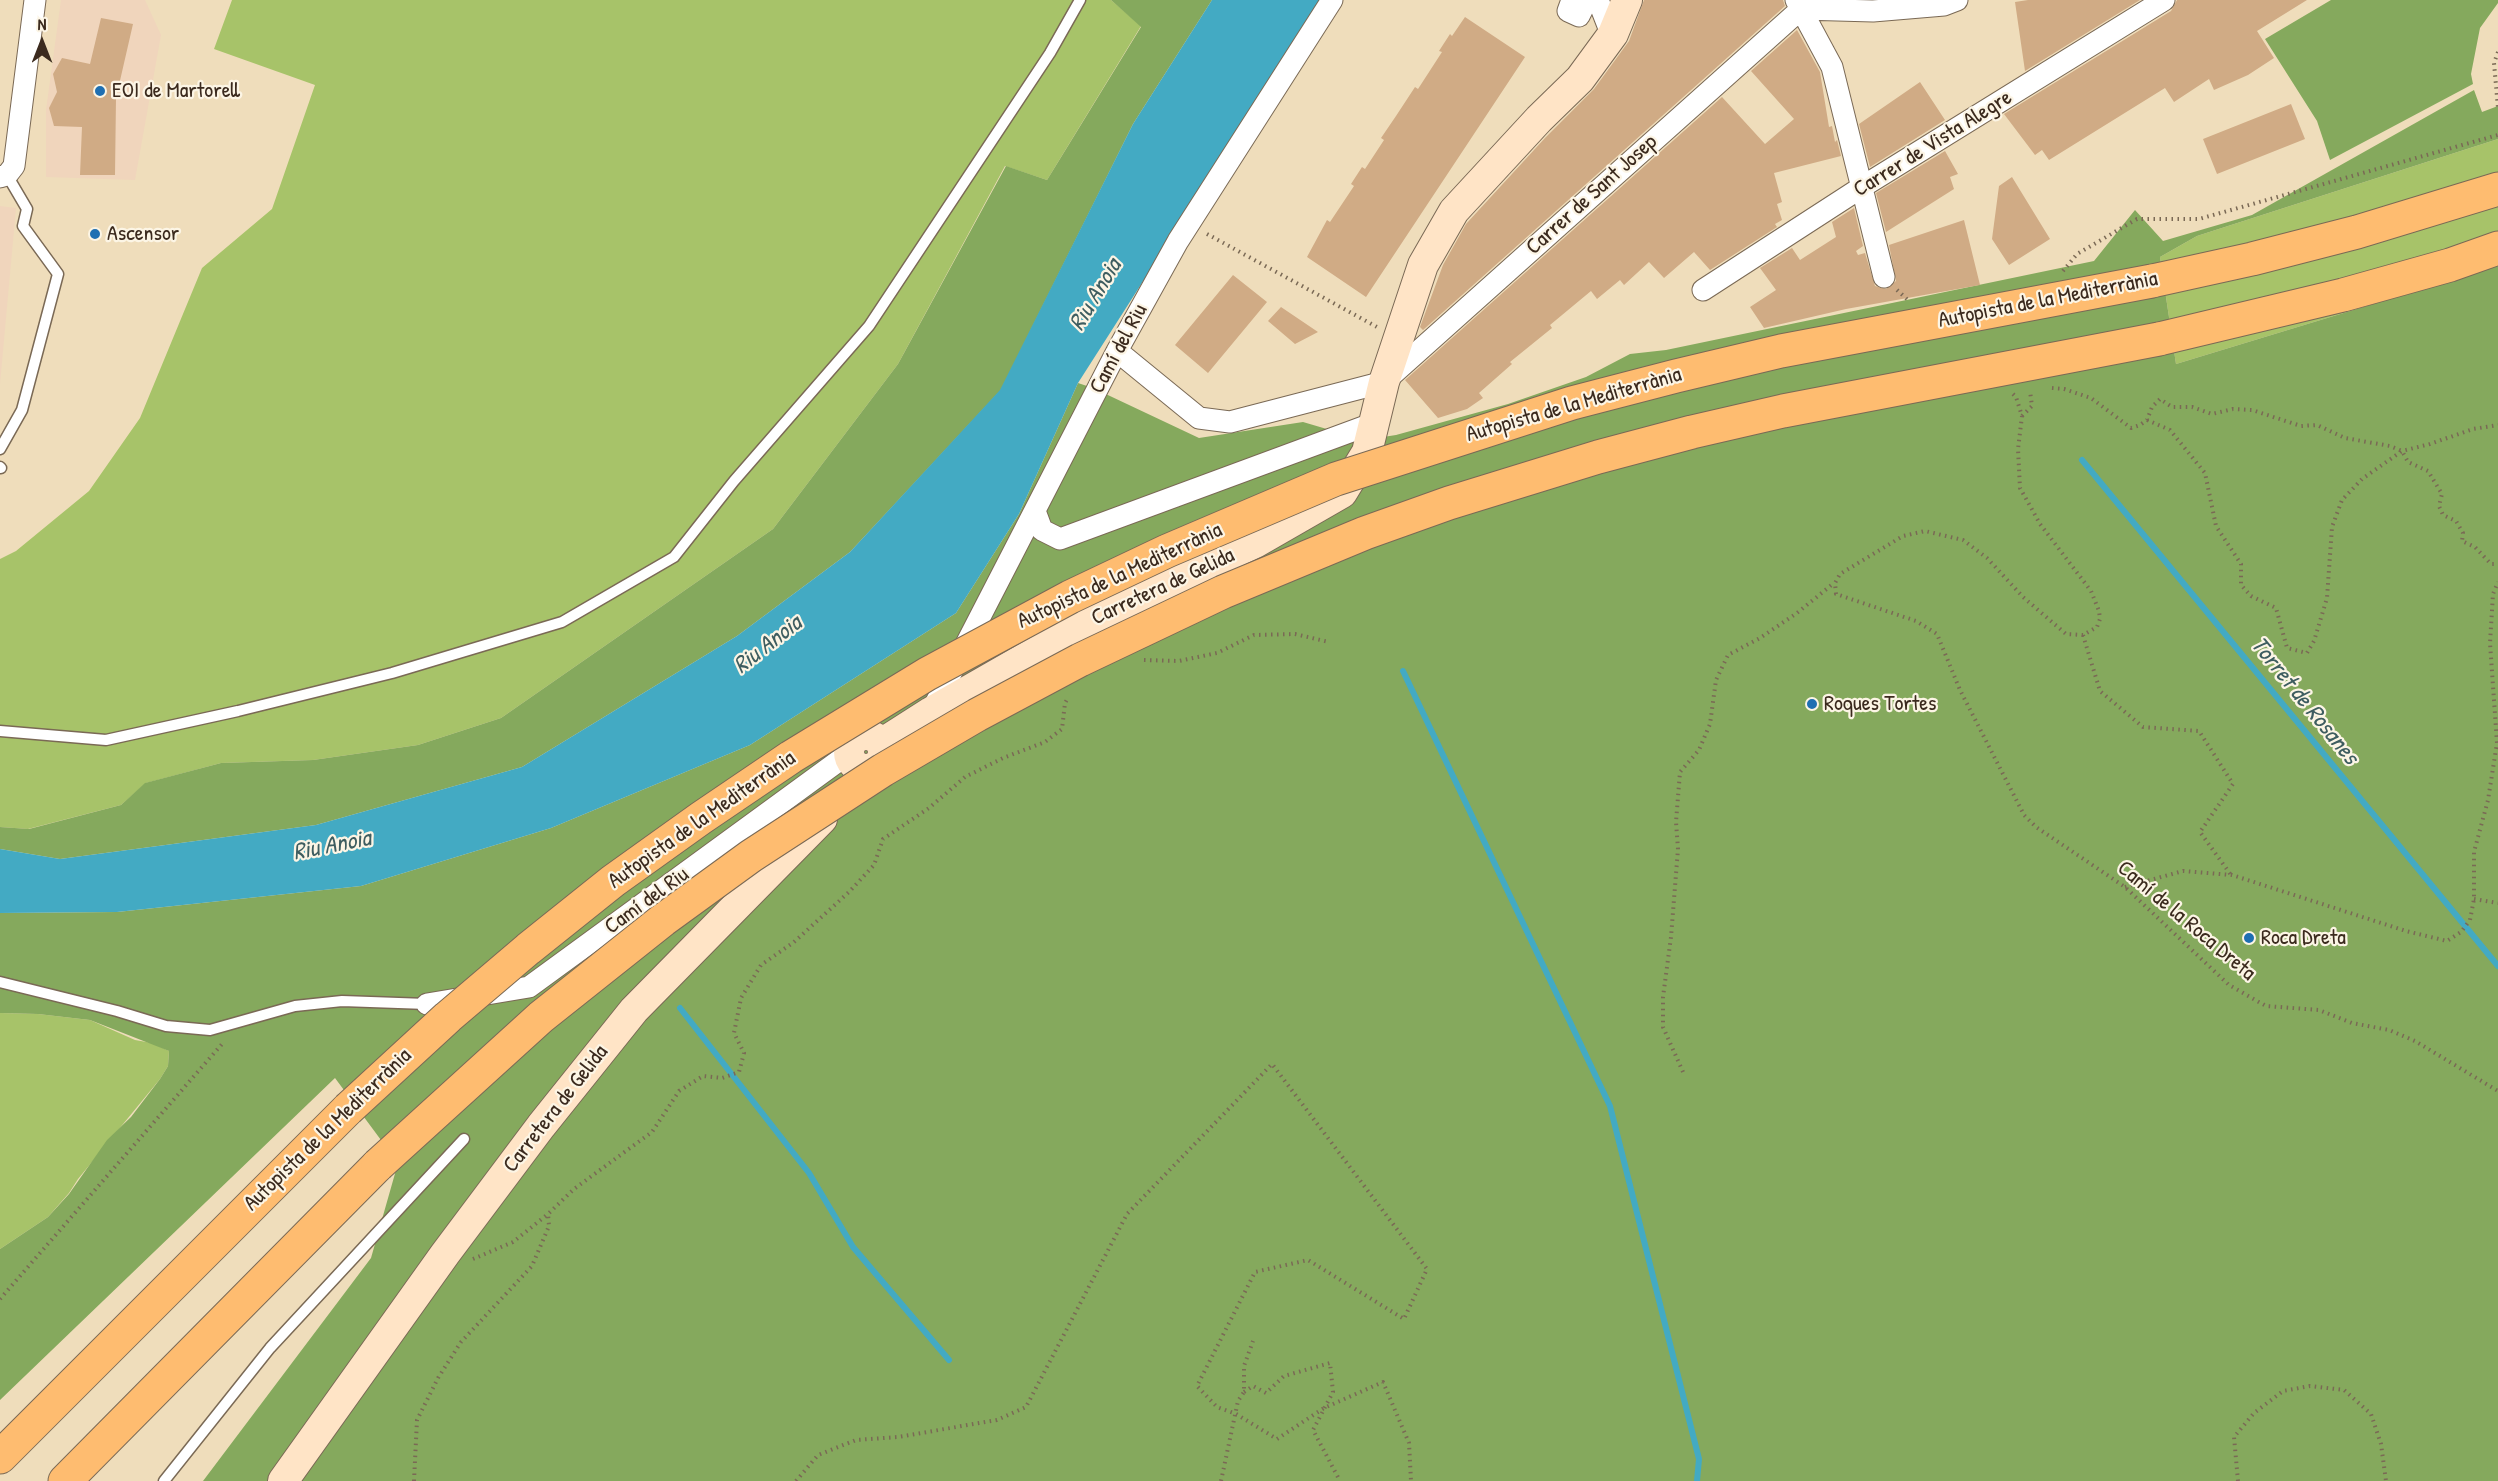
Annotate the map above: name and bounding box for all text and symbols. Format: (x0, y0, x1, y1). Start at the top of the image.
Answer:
north arrow (12, 12, 72, 72)
text: N (38, 13, 46, 35)
place label: EOI de Martorell (112, 78, 240, 104)
marker: EOI de Martorell (93, 84, 107, 98)
street label: Carrer de Vista Alegre (1849, 85, 2017, 203)
street label: Carrer de Sant Josep (1521, 129, 1663, 261)
place label: Ascensor (107, 221, 179, 247)
marker: Ascensor (88, 227, 102, 241)
water label: Riu Anoia (1063, 254, 1129, 336)
street label: Autopista de la Mediterrània (1936, 266, 2160, 334)
street label: Camí del Riu (1084, 300, 1154, 398)
street label: Autopista de la Mediterrània (1463, 362, 1685, 448)
street label: Autopista de la Mediterrània (1014, 517, 1226, 635)
street label: Carretera de Gelida (1087, 542, 1239, 632)
water label: Riu Anoia (728, 610, 808, 680)
water label: Torret de Rosanes (2244, 631, 2364, 771)
place label: Roques Tortes (1824, 691, 1937, 717)
marker: Roques Tortes (1805, 697, 1819, 711)
street label: Autopista de la Mediterrània (603, 745, 801, 895)
water label: Riu Anoia (291, 824, 373, 868)
street label: Camí de la Roca Dreta (2111, 855, 2261, 987)
street label: Camí del Riu (600, 862, 694, 940)
place label: Roca Dreta (2261, 925, 2346, 951)
marker: Roca Dreta (2242, 931, 2256, 945)
street label: Carretera de Gelida (498, 1040, 614, 1178)
street label: Autopista de la Mediterrània (239, 1043, 417, 1217)

